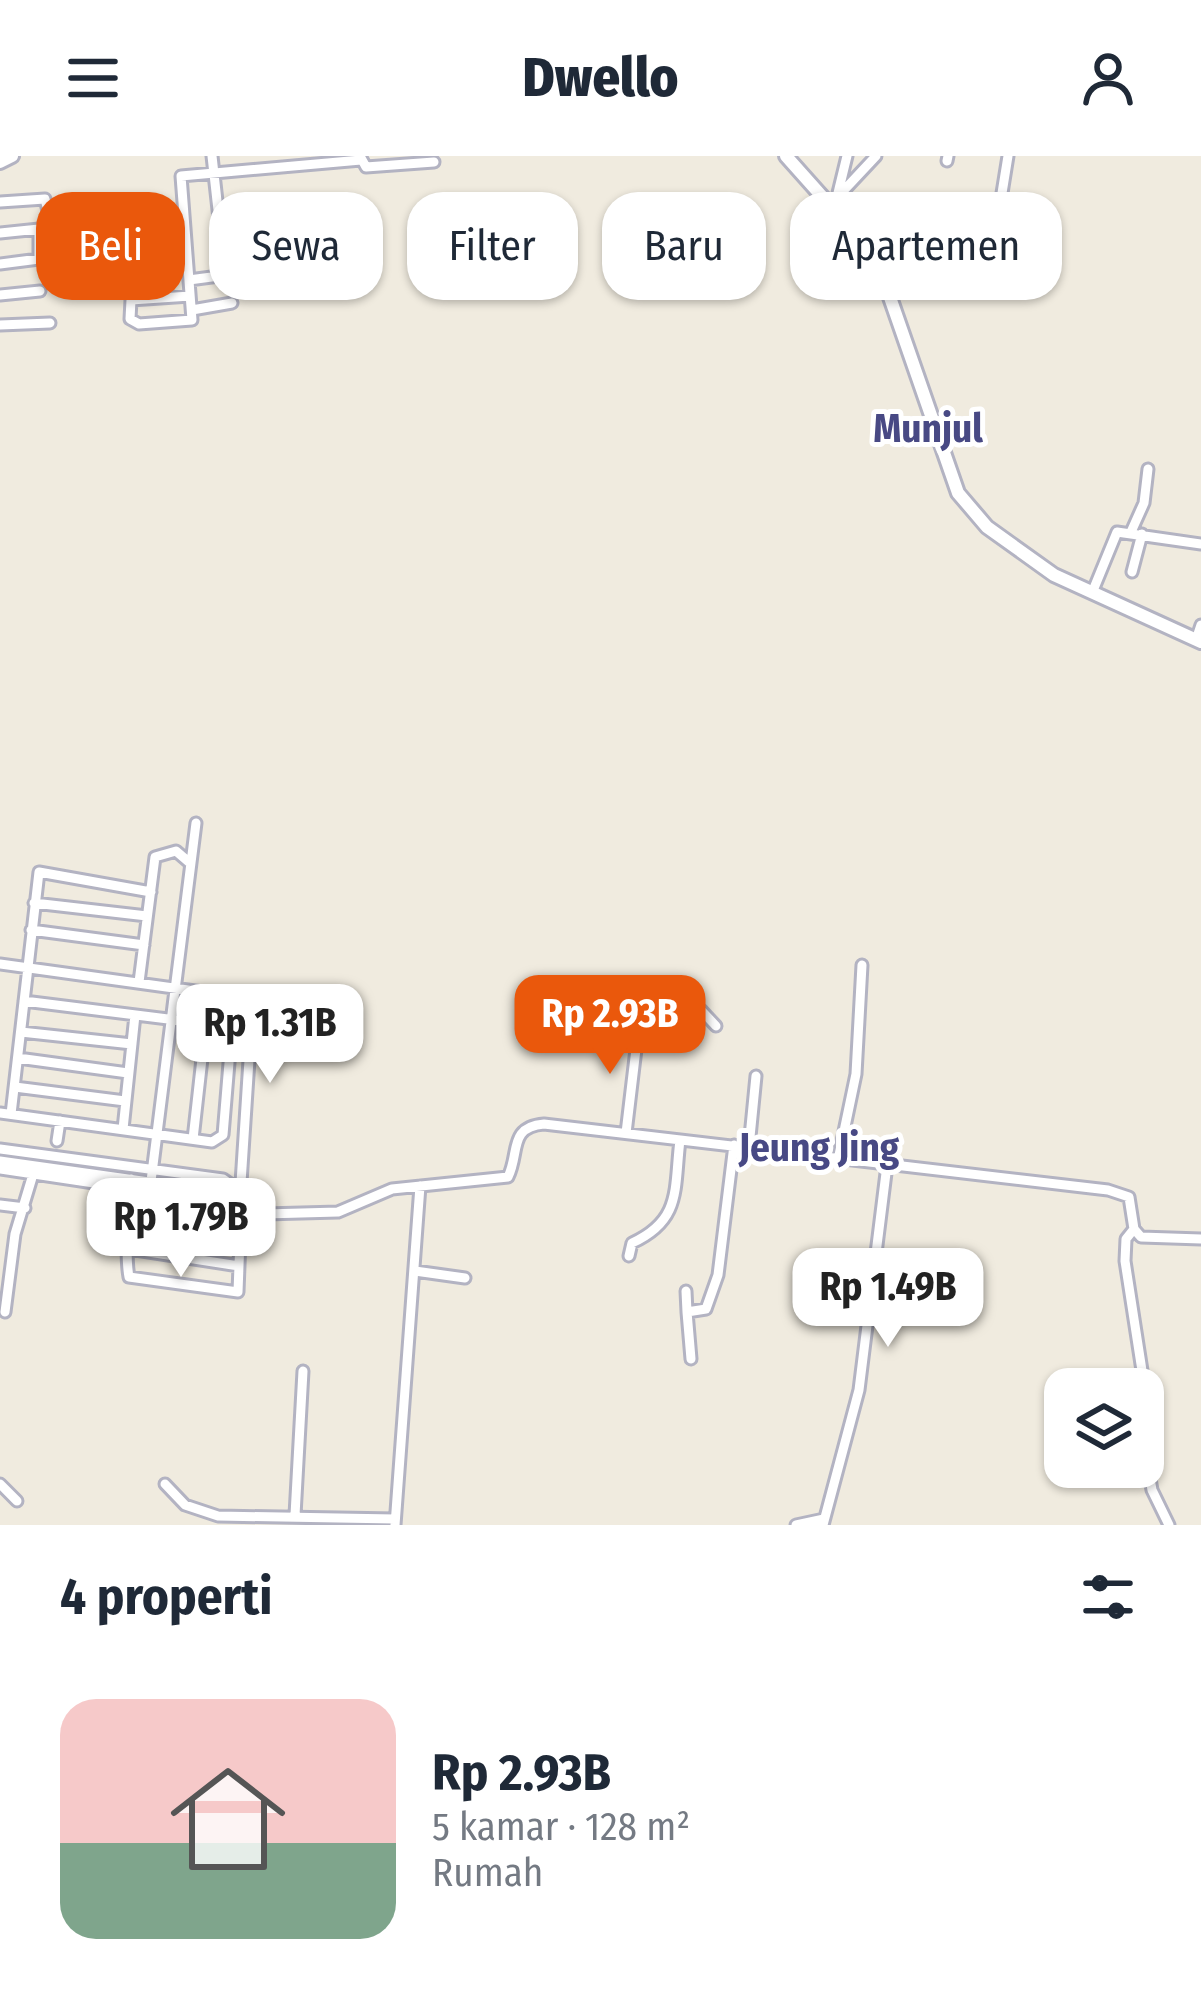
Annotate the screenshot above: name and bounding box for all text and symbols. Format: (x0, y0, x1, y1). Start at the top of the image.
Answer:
icon: menu (60, 45, 126, 111)
icon: person (1075, 45, 1141, 111)
text: Dwello (522, 46, 679, 110)
chip: Beli (36, 192, 185, 300)
chip: Sewa (209, 192, 383, 300)
chip: Filter (407, 192, 578, 300)
chip: Baru (602, 192, 766, 300)
chip: Apartemen (790, 192, 1062, 300)
district label: Munjul (873, 406, 983, 452)
pin: Rp 2.93B (486, 975, 734, 1077)
pin: Rp 1.31B (146, 984, 394, 1086)
text: Rp 2.93B (542, 991, 678, 1037)
text: Rp 1.31B (203, 1000, 337, 1046)
district label: Jeung Jing (738, 1125, 900, 1171)
pin: Rp 1.79B (57, 1178, 305, 1280)
text: Rp 1.79B (114, 1194, 248, 1240)
pin: Rp 1.49B (764, 1248, 1012, 1350)
text: Rp 1.49B (819, 1264, 957, 1310)
map controls (1044, 1368, 1164, 1488)
button: layers (1044, 1368, 1164, 1488)
icon: filters (1075, 1564, 1141, 1630)
text: 4 properti (60, 1566, 272, 1628)
text: Rp 2.93B (432, 1742, 611, 1804)
icon: home (156, 1747, 300, 1891)
text: 5 kamar · 128 m² (432, 1804, 690, 1850)
text: Rumah (432, 1850, 543, 1896)

